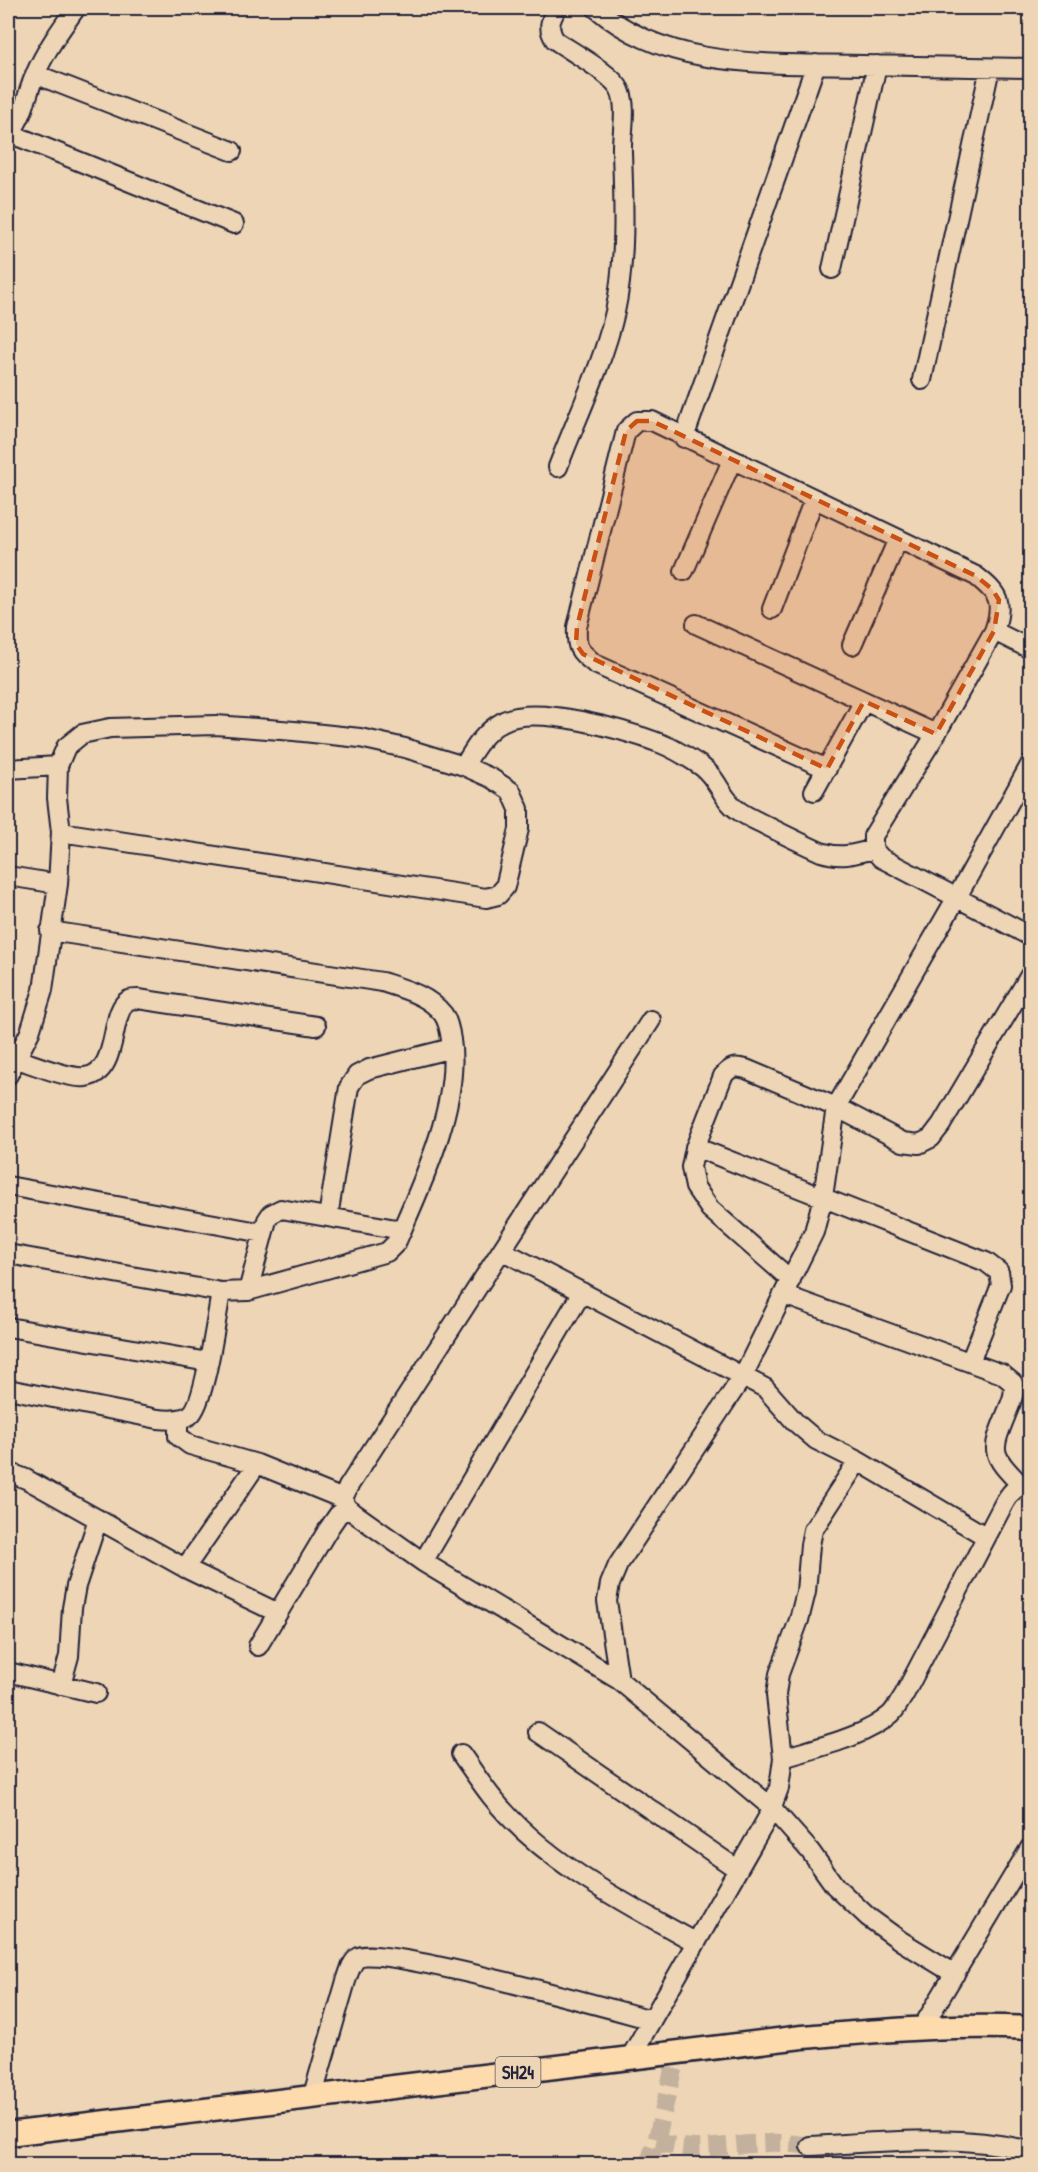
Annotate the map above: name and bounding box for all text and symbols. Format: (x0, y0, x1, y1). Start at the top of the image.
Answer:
road number: SH24 (496, 2057, 540, 2087)

